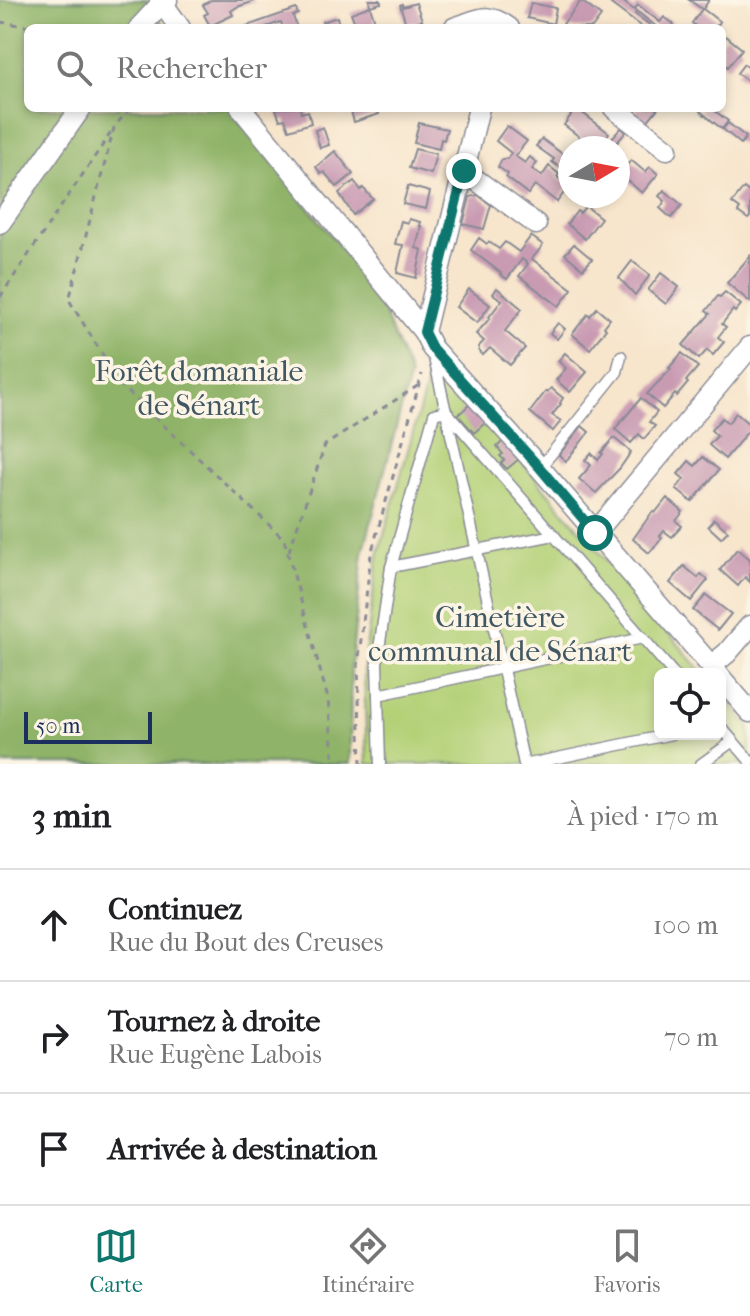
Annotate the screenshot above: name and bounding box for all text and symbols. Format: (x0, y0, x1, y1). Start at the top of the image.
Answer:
search box (24, 24, 726, 112)
icon: search (52, 46, 96, 90)
text: Rechercher (116, 51, 267, 86)
north arrow (558, 136, 630, 208)
route end (446, 153, 482, 189)
park label: Forêt domaniale de Sénart (95, 354, 304, 423)
route start (577, 515, 613, 551)
park label: Cimetière communal de Sénart (368, 600, 632, 669)
map controls (654, 668, 726, 740)
button: locate (654, 668, 726, 740)
scale bar (24, 708, 152, 744)
text: 50 m (36, 713, 81, 739)
text: 3 min (32, 796, 111, 836)
text: À pied · 170 m (567, 801, 718, 832)
text: Continuez (108, 892, 242, 927)
icon: ahead (32, 903, 76, 947)
text: 100 m (653, 910, 718, 941)
text: Rue du Bout des Creuses (108, 927, 383, 958)
text: Tournez à droite (108, 1004, 320, 1039)
icon: right (32, 1015, 76, 1059)
text: 70 m (664, 1022, 718, 1053)
text: Rue Eugène Labois (108, 1039, 322, 1070)
icon: arrive (32, 1127, 76, 1171)
text: Arrivée à destination (108, 1132, 377, 1167)
tab: Carte (90, 1224, 143, 1298)
tab: Itinéraire (322, 1224, 414, 1298)
tab: Favoris (593, 1224, 660, 1298)

